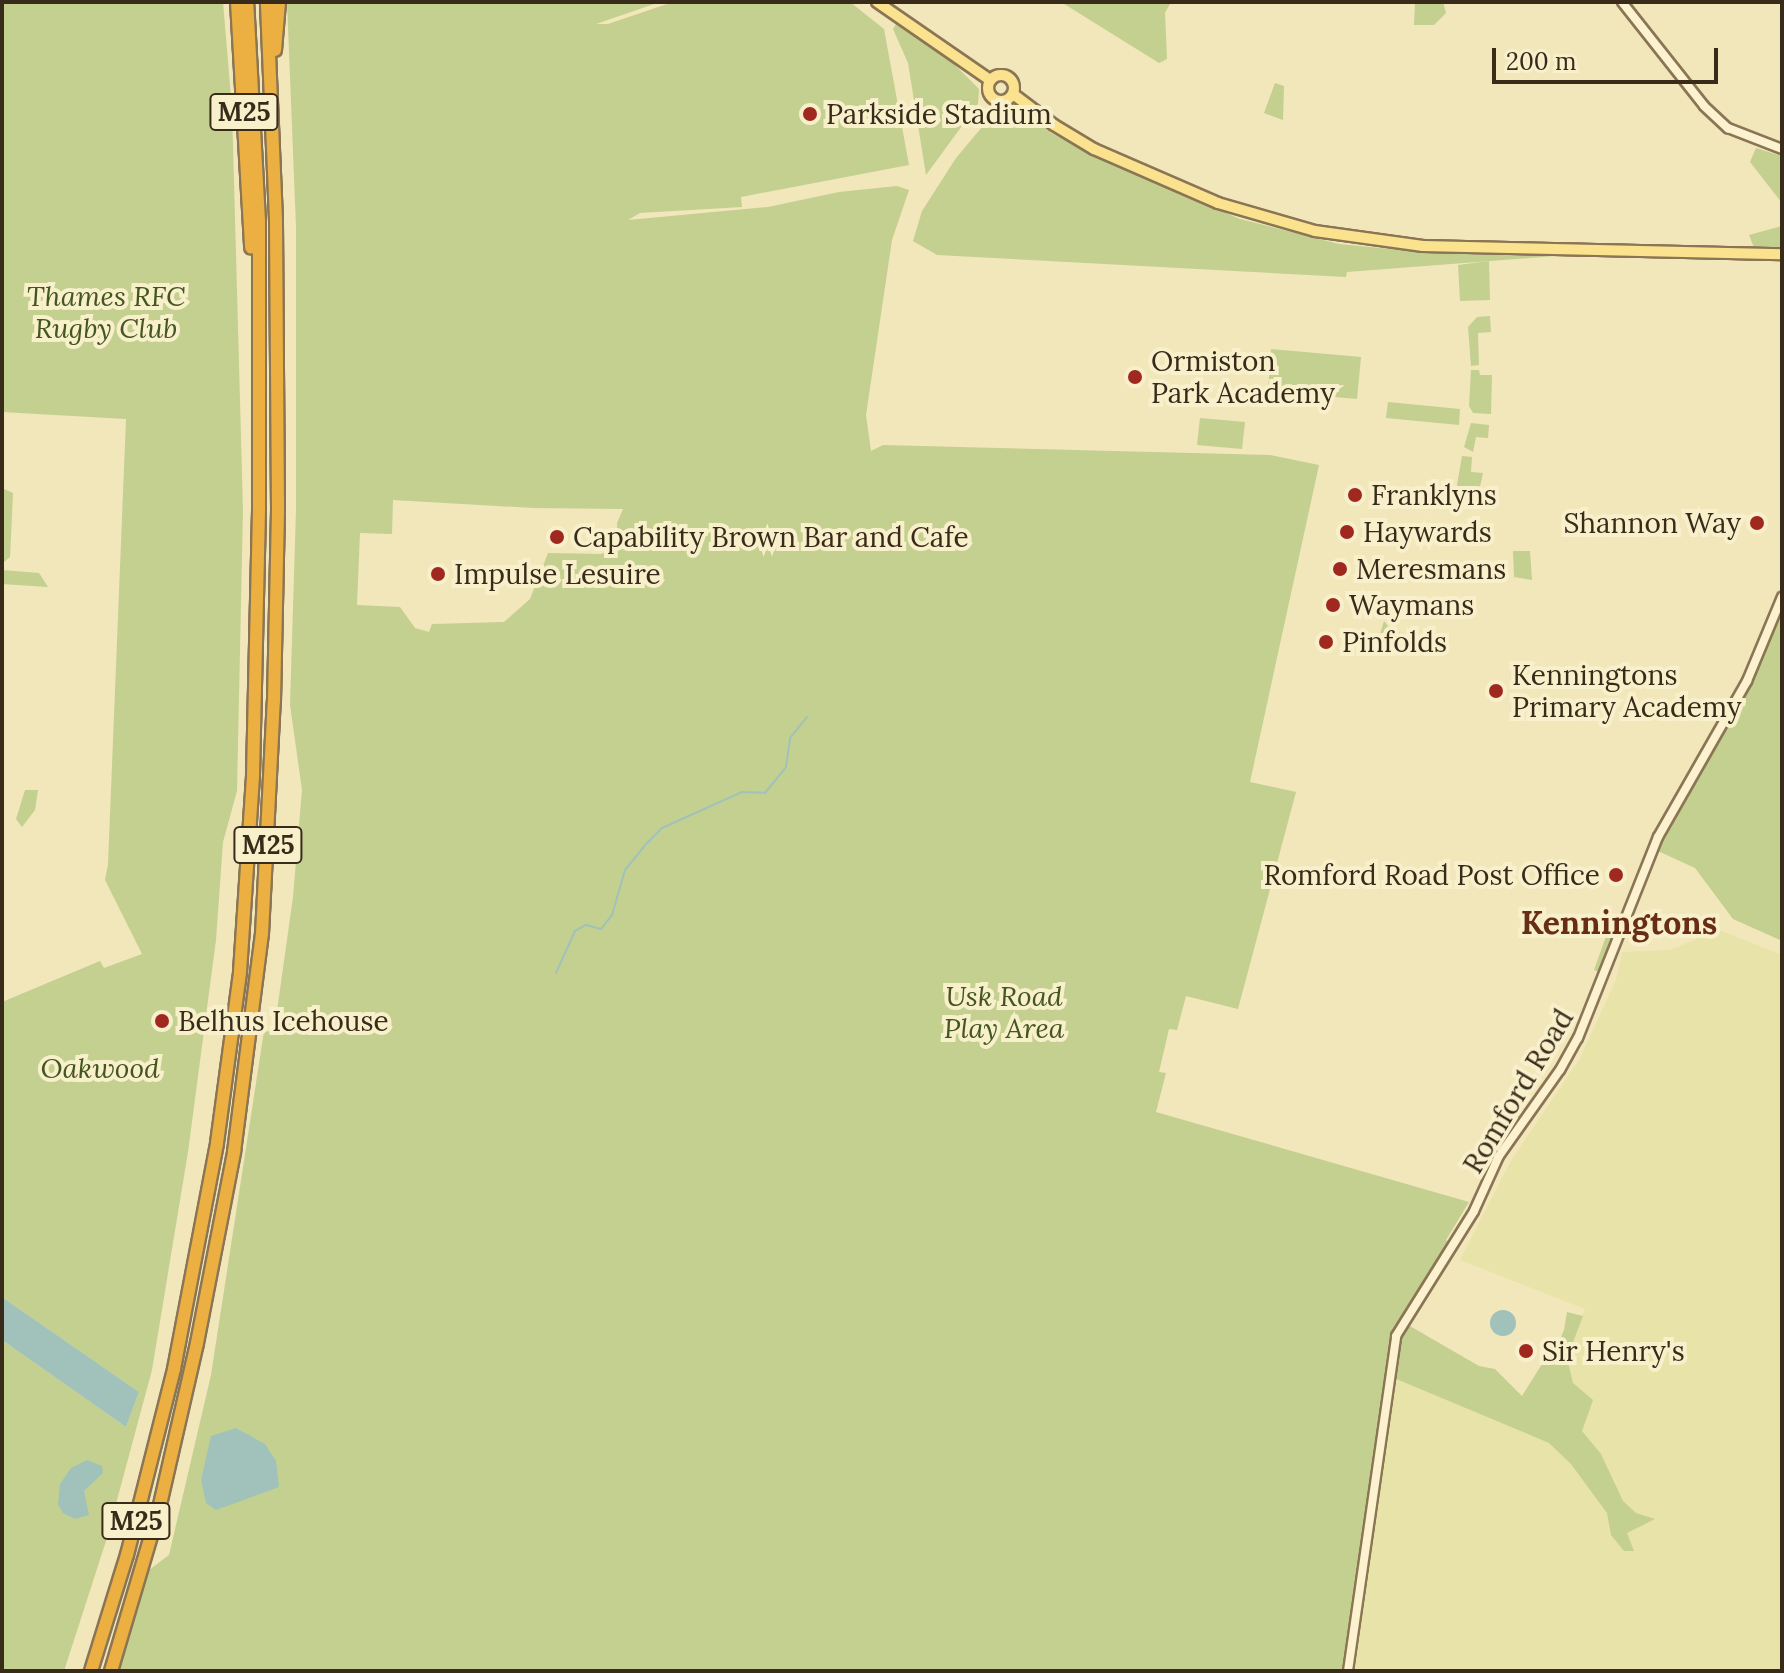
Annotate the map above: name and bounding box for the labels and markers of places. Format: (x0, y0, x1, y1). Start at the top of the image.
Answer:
place label: Parkside Stadium (826, 97, 1052, 131)
marker: Parkside Stadium (801, 105, 819, 123)
place label: Ormiston Park Academy (1151, 344, 1335, 410)
marker: Ormiston Park Academy (1126, 368, 1144, 386)
place label: Franklyns (1371, 478, 1497, 512)
marker: Franklyns (1346, 486, 1364, 504)
place label: Shannon Way (1563, 506, 1741, 540)
marker: Shannon Way (1748, 514, 1766, 532)
place label: Haywards (1363, 515, 1492, 549)
place label: Capability Brown Bar and Cafe (573, 520, 969, 554)
marker: Haywards (1338, 523, 1356, 541)
marker: Capability Brown Bar and Cafe (548, 528, 566, 546)
place label: Meresmans (1356, 552, 1506, 586)
place label: Impulse Lesuire (454, 557, 661, 591)
marker: Meresmans (1331, 560, 1349, 578)
marker: Impulse Lesuire (429, 565, 447, 583)
place label: Waymans (1349, 588, 1474, 622)
marker: Waymans (1324, 596, 1342, 614)
place label: Pinfolds (1342, 625, 1447, 659)
marker: Pinfolds (1317, 633, 1335, 651)
place label: Kenningtons Primary Academy (1512, 658, 1742, 724)
marker: Kenningtons Primary Academy (1487, 682, 1505, 700)
place label: Romford Road Post Office (1264, 858, 1600, 892)
marker: Romford Road Post Office (1607, 866, 1625, 884)
place label: Belhus Icehouse (178, 1004, 389, 1038)
marker: Belhus Icehouse (153, 1012, 171, 1030)
place label: Sir Henry's (1542, 1334, 1685, 1368)
marker: Sir Henry's (1517, 1342, 1535, 1360)

